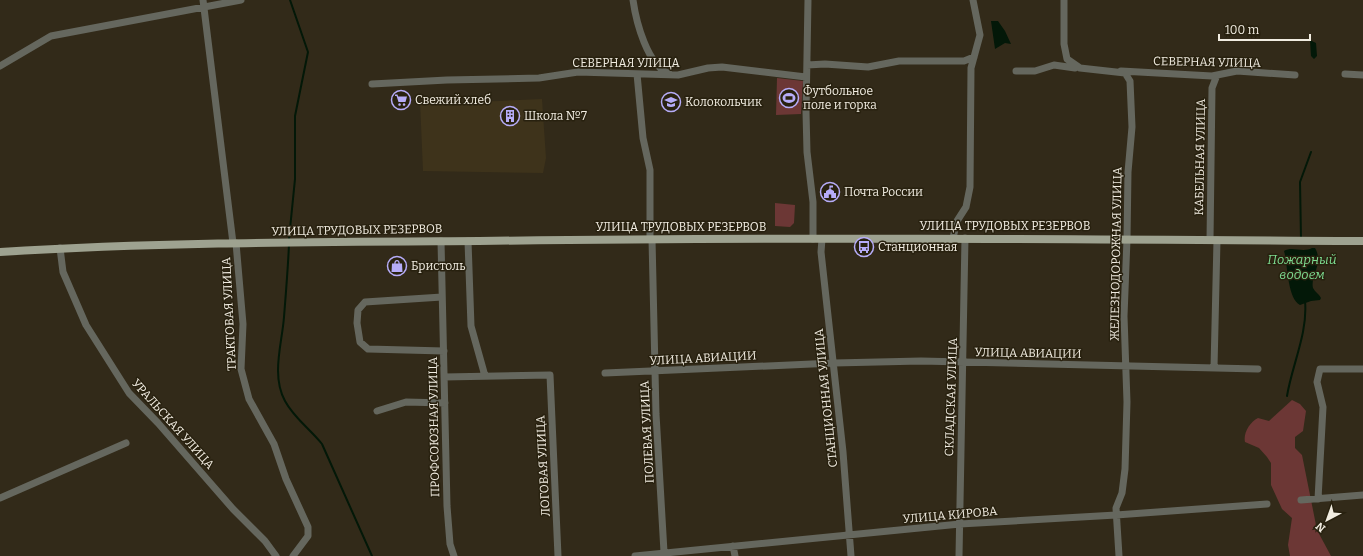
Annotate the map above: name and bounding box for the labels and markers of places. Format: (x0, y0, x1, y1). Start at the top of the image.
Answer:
place label: Футбольное поле и горка (803, 84, 877, 112)
sports icon: Футбольное поле и горка (778, 87, 800, 109)
supermarket icon: Свежий хлеб (390, 89, 412, 111)
school or university icon: Колокольчик (660, 91, 682, 113)
place label: Свежий хлеб (415, 93, 491, 107)
place label: Колокольчик (685, 95, 762, 109)
building icon: Школа №7 (499, 105, 521, 127)
place label: Школа №7 (524, 109, 587, 123)
public building icon: Почта России (819, 181, 841, 203)
place label: Почта России (844, 185, 923, 199)
bus stop icon: Станционная (853, 236, 875, 258)
place label: Станционная (878, 240, 958, 254)
shop icon: Бристоль (386, 255, 408, 277)
place label: Бристоль (411, 259, 465, 273)

